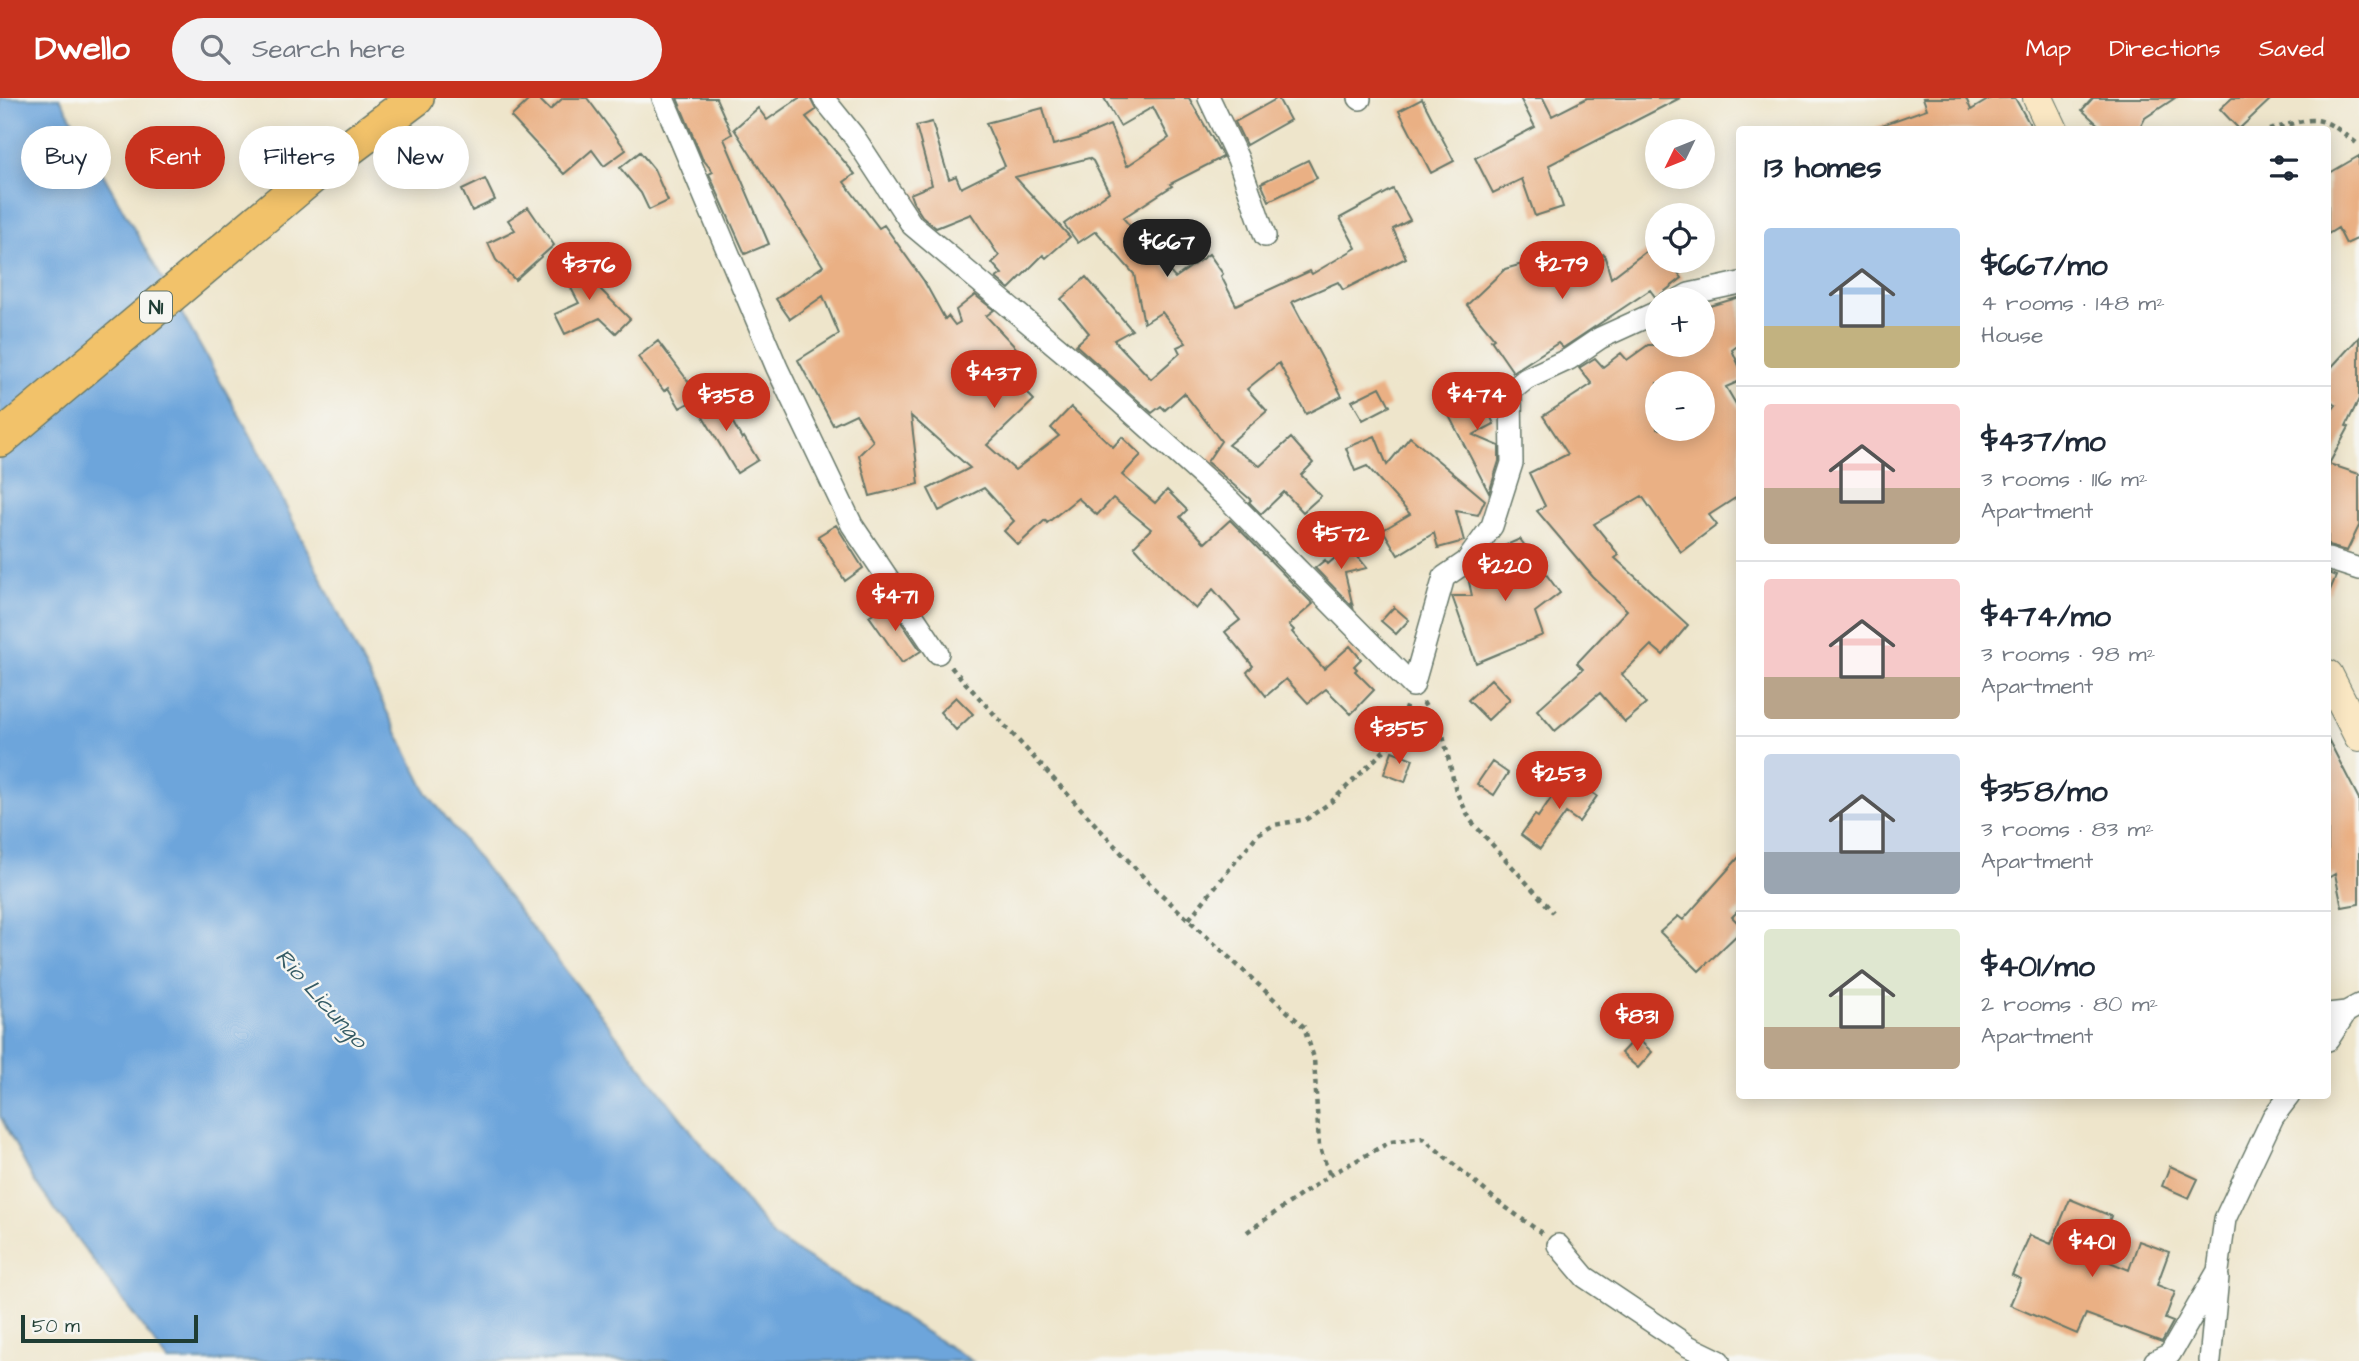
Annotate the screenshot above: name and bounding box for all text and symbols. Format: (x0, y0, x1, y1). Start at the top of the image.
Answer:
search box (172, 18, 662, 81)
text: Dwello (35, 26, 130, 72)
icon: search (196, 30, 234, 68)
text: Search here (252, 31, 405, 67)
text: Map (2026, 32, 2071, 66)
text: Directions (2109, 32, 2221, 66)
text: Saved (2259, 32, 2324, 66)
north arrow (1645, 119, 1715, 189)
map controls (1645, 119, 1715, 441)
chip: Buy (21, 126, 111, 189)
chip: Rent (125, 126, 225, 189)
chip: Filters (239, 126, 359, 189)
chip: New (373, 126, 469, 189)
text: 13 homes (1764, 147, 1881, 189)
icon: filters (2265, 149, 2303, 187)
button: locate (1645, 203, 1715, 273)
pin: $667 (1126, 220, 1208, 279)
text: $667 (1139, 226, 1195, 258)
pin: $376 (548, 242, 630, 302)
pin: $279 (1521, 242, 1603, 301)
text: $667/mo (1981, 245, 2108, 287)
text: $279 (1535, 248, 1589, 280)
text: $376 (562, 249, 616, 281)
icon: home (1820, 256, 1904, 340)
button: + (1645, 287, 1715, 357)
text: 4 rooms · 148 m² (1981, 287, 2165, 319)
road number: N1 (140, 292, 172, 322)
text: House (1981, 319, 2044, 351)
pin: $437 (953, 350, 1035, 410)
text: $437 (967, 357, 1021, 389)
button: − (1645, 371, 1715, 441)
pin: $474 (1436, 372, 1518, 432)
pin: $358 (685, 374, 767, 433)
text: $474 (1448, 379, 1506, 411)
text: $358 (698, 380, 754, 412)
text: $437/mo (1981, 421, 2106, 463)
icon: home (1820, 432, 1904, 516)
text: 3 rooms · 116 m² (1981, 463, 2148, 495)
text: Apartment (1981, 495, 2093, 527)
pin: $572 (1300, 512, 1382, 571)
text: $572 (1313, 518, 1369, 550)
pin: $220 (1464, 544, 1546, 603)
text: $220 (1478, 550, 1532, 582)
pin: $471 (854, 574, 936, 633)
text: $471 (872, 580, 918, 612)
text: $474/mo (1981, 596, 2111, 638)
icon: home (1820, 607, 1904, 691)
text: 3 rooms · 98 m² (1981, 638, 2155, 670)
text: Apartment (1981, 670, 2093, 702)
pin: $355 (1358, 706, 1440, 766)
text: $355 (1370, 713, 1428, 745)
pin: $253 (1518, 752, 1600, 811)
text: $253 (1532, 758, 1586, 790)
text: $358/mo (1981, 771, 2108, 813)
icon: home (1820, 782, 1904, 866)
text: 3 rooms · 83 m² (1981, 813, 2154, 845)
text: Apartment (1981, 845, 2093, 877)
water label: Rio Licungo (267, 942, 376, 1058)
text: $401/mo (1981, 946, 2095, 988)
icon: home (1820, 957, 1904, 1041)
text: 2 rooms · 80 m² (1981, 988, 2158, 1020)
pin: $831 (1596, 993, 1678, 1053)
text: $831 (1616, 1000, 1658, 1032)
text: Apartment (1981, 1020, 2093, 1052)
pin: $401 (2051, 1220, 2133, 1279)
text: $401 (2069, 1226, 2115, 1258)
scale bar (21, 1312, 198, 1344)
text: 50 m (32, 1313, 80, 1340)

